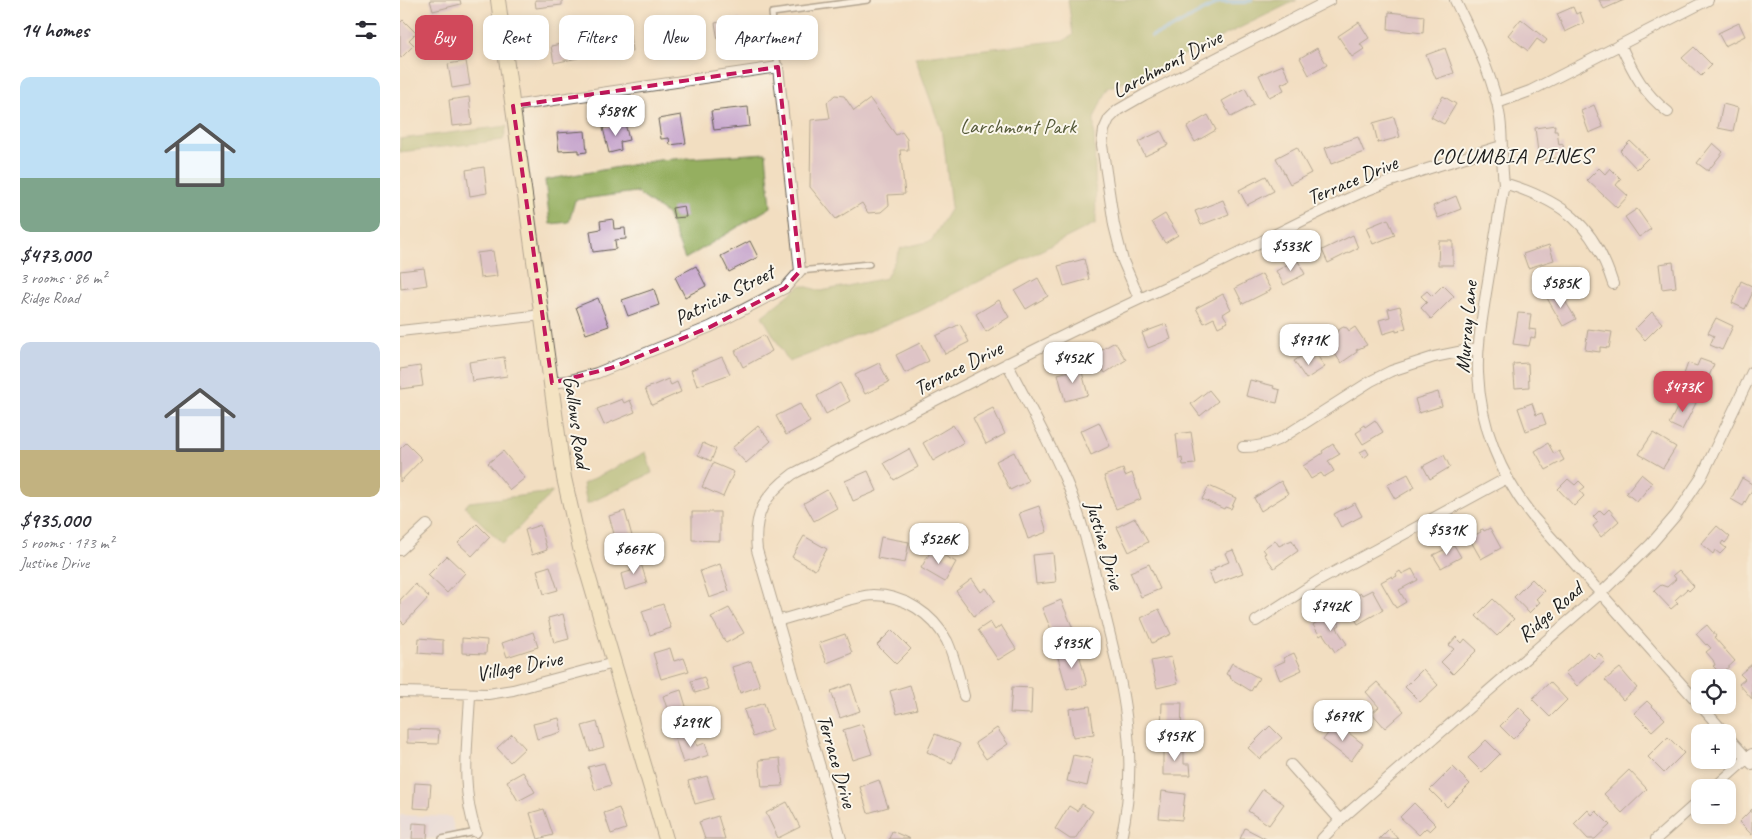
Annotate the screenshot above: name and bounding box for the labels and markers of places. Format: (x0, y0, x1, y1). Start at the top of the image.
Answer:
pin: $589K (581, 94, 651, 137)
pin: $533K (1256, 230, 1326, 272)
pin: $585K (1526, 266, 1596, 309)
pin: $971K (1274, 324, 1344, 366)
pin: $452K (1038, 342, 1108, 384)
pin: $473K (1648, 370, 1718, 413)
pin: $531K (1412, 514, 1482, 556)
pin: $526K (904, 522, 974, 565)
pin: $667K (599, 532, 669, 575)
pin: $742K (1296, 590, 1366, 632)
pin: $935K (1037, 626, 1107, 669)
pin: $679K (1308, 700, 1378, 742)
pin: $299K (656, 706, 726, 748)
pin: $957K (1140, 720, 1210, 762)

